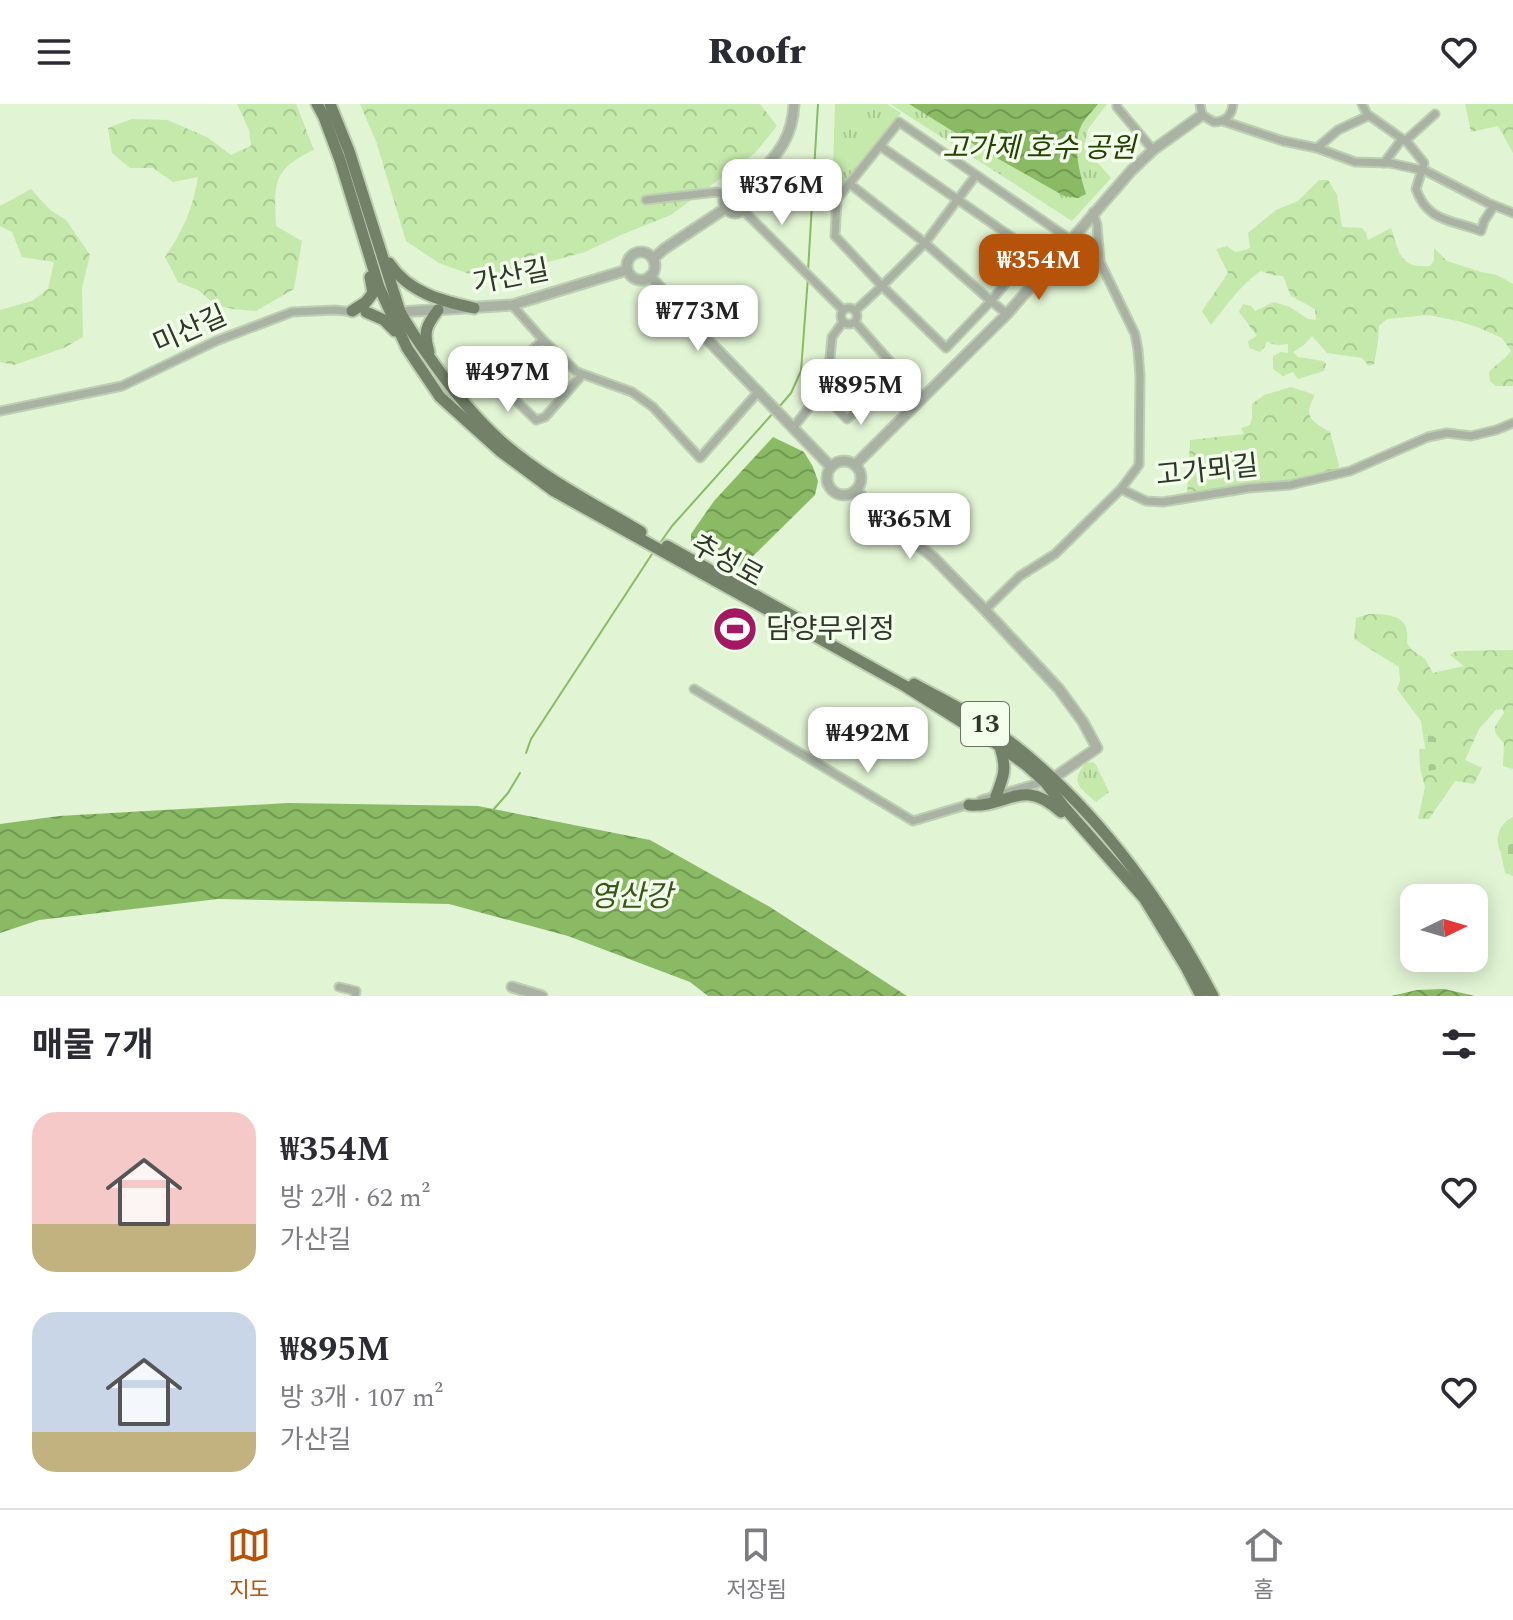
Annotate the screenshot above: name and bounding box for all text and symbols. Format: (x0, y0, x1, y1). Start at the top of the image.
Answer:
text: Roofr (708, 25, 805, 80)
icon: menu (32, 30, 76, 74)
icon: heart (1437, 30, 1481, 74)
park label: 고가제 호수 공원 (942, 127, 1138, 170)
pin: ₩376M (726, 159, 838, 227)
text: ₩376M (740, 165, 824, 205)
pin: ₩354M (983, 234, 1095, 302)
text: ₩354M (997, 240, 1081, 280)
street label: 가산길 (469, 249, 553, 305)
pin: ₩773M (642, 285, 754, 353)
text: ₩773M (656, 291, 740, 331)
street label: 미산길 (146, 295, 234, 365)
pin: ₩497M (452, 346, 564, 414)
text: ₩497M (466, 352, 550, 392)
pin: ₩895M (805, 359, 917, 427)
text: ₩895M (819, 365, 903, 405)
street label: 고가뫼길 (1154, 444, 1260, 498)
pin: ₩365M (854, 493, 966, 561)
text: ₩365M (868, 499, 952, 539)
street label: 추성로 (683, 523, 771, 599)
sports icon: 담양무위정 (711, 605, 759, 653)
place label: 담양무위정 (766, 608, 895, 651)
road number: 13 (961, 702, 1009, 746)
pin: ₩492M (812, 707, 924, 775)
text: ₩492M (826, 713, 910, 753)
water label: 영산강 (590, 874, 676, 920)
north arrow (1400, 884, 1488, 972)
map controls (1400, 884, 1488, 972)
text: 매물 7개 (32, 1020, 153, 1072)
icon: filters (1437, 1022, 1481, 1066)
text: ₩354M (280, 1124, 390, 1176)
icon: home (96, 1144, 192, 1240)
icon: heart (1437, 1170, 1481, 1214)
text: 방 2개 · 62 m² (280, 1178, 430, 1218)
text: 가산길 (280, 1220, 352, 1260)
text: ₩895M (280, 1324, 390, 1376)
icon: home (96, 1344, 192, 1440)
icon: heart (1437, 1370, 1481, 1414)
text: 방 3개 · 107 m² (280, 1378, 443, 1418)
text: 가산길 (280, 1420, 352, 1460)
tab: 지도 (227, 1523, 271, 1607)
tab: 저장됨 (726, 1523, 787, 1607)
tab: 홈 (1242, 1523, 1286, 1607)

